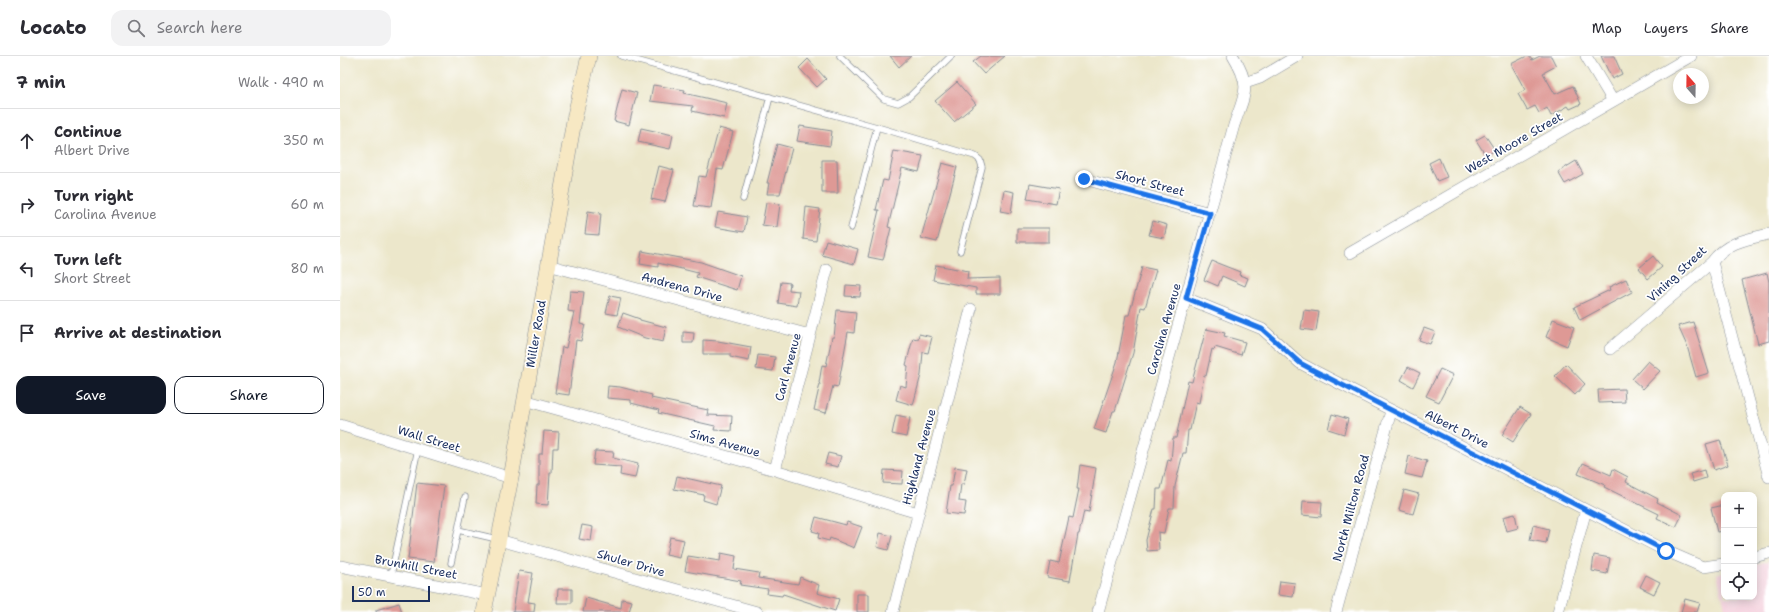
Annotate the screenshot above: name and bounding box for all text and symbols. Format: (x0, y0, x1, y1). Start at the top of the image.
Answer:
search box (111, 10, 391, 46)
text: Locato (20, 15, 87, 40)
icon: search (125, 17, 147, 39)
text: Search here (157, 18, 242, 38)
text: Map (1592, 19, 1622, 37)
text: Layers (1644, 19, 1688, 37)
text: Share (1710, 19, 1749, 37)
north arrow (1673, 68, 1709, 104)
text: 7 min (16, 71, 66, 93)
text: Walk · 490 m (238, 74, 324, 91)
street label: West Moore Street (1462, 109, 1566, 177)
text: Continue (54, 122, 122, 142)
icon: ahead (16, 130, 38, 152)
text: 350 m (283, 132, 324, 149)
text: Albert Drive (54, 142, 130, 159)
street label: Short Street (1114, 166, 1186, 200)
route end (1075, 170, 1093, 188)
text: Turn right (54, 186, 134, 206)
icon: right (16, 194, 38, 216)
text: 60 m (291, 196, 324, 213)
text: Carolina Avenue (54, 206, 157, 223)
street label: Vining Street (1644, 242, 1710, 306)
text: Turn left (54, 250, 122, 270)
icon: left (16, 258, 38, 280)
text: 80 m (290, 260, 324, 277)
street label: Andrena Drive (640, 268, 725, 306)
text: Short Street (54, 270, 131, 287)
street label: Carolina Avenue (1143, 281, 1185, 377)
street label: Miller Road (522, 299, 550, 369)
icon: arrive (16, 322, 38, 344)
text: Arrive at destination (54, 323, 222, 343)
street label: Carl Avenue (771, 331, 805, 403)
button: Save (16, 376, 166, 414)
button: Share (174, 376, 324, 414)
street label: Albert Drive (1422, 406, 1492, 452)
street label: Highland Avenue (898, 407, 940, 507)
street label: Wall Street (396, 422, 462, 456)
street label: Sims Avenue (688, 425, 762, 461)
street label: North Milton Road (1329, 452, 1373, 563)
map controls (1721, 492, 1757, 600)
button: + (1721, 492, 1757, 528)
button: − (1721, 528, 1757, 564)
route start (1657, 542, 1675, 560)
street label: Shuler Drive (595, 546, 667, 580)
street label: Brunhill Street (373, 551, 459, 583)
button: locate (1721, 564, 1757, 600)
scale bar (352, 584, 430, 603)
text: 50 m (358, 585, 386, 600)

